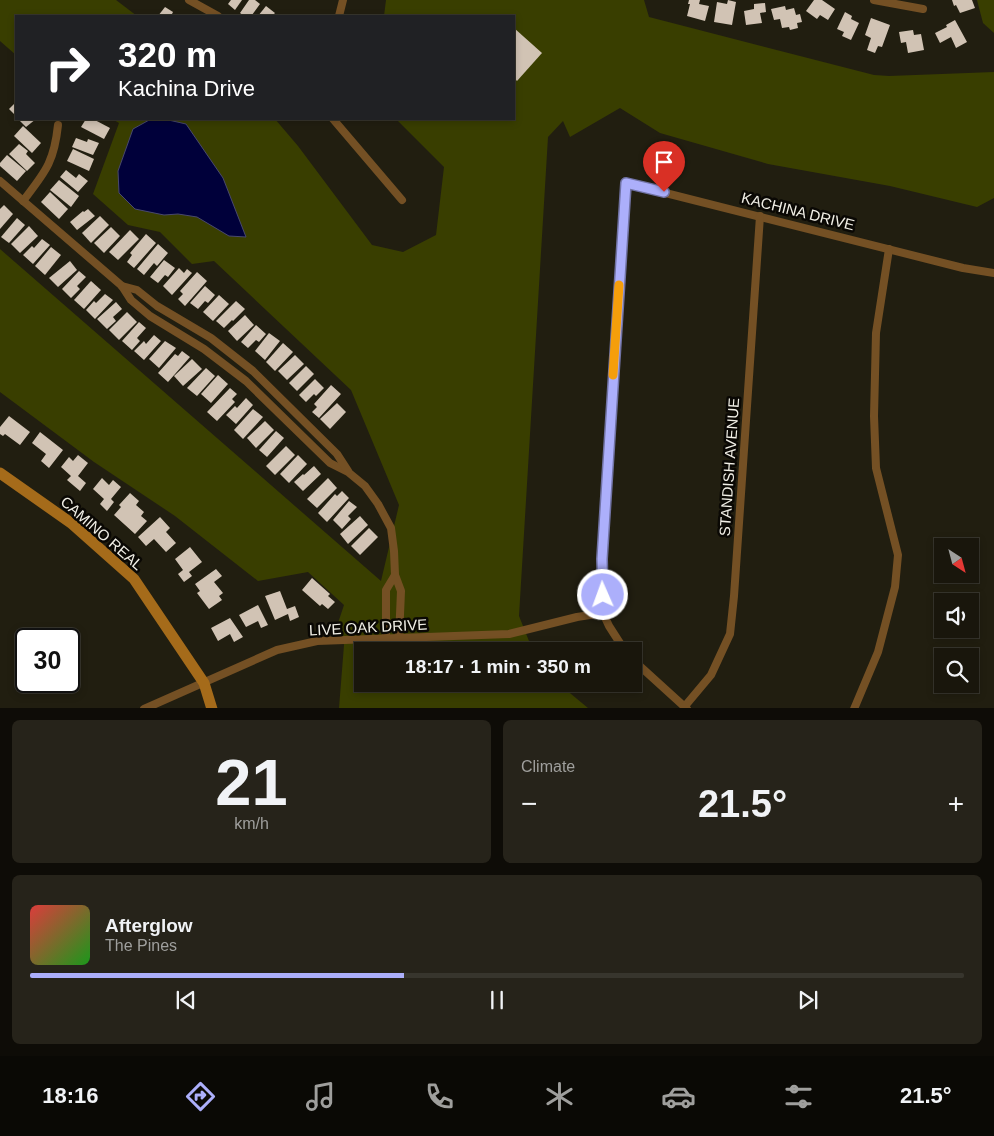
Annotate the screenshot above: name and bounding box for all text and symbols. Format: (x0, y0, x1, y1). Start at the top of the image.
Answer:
icon: right (35, 35, 100, 100)
text: 320 m (118, 35, 217, 74)
text: Kachina Drive (118, 76, 255, 101)
pin (643, 141, 685, 192)
icon: arrive (650, 148, 678, 176)
street label: KACHINA DRIVE (740, 189, 856, 233)
street label: STANDISH AVENUE (716, 397, 742, 537)
street label: CAMINO REAL (57, 493, 147, 573)
north arrow (934, 538, 979, 582)
map controls (934, 538, 979, 693)
position arrow (576, 568, 628, 620)
button: sound (934, 593, 979, 638)
street label: LIVE OAK DRIVE (308, 615, 428, 639)
speed limit sign: 30 (15, 628, 80, 693)
button: search (934, 648, 979, 693)
text: 18:17 · 1 min · 350 m (405, 656, 591, 677)
text: 21 (215, 746, 288, 819)
text: Climate (521, 758, 575, 775)
text: 21.5° (698, 783, 787, 825)
text: − (521, 788, 537, 819)
text: + (948, 788, 964, 819)
text: km/h (234, 815, 269, 832)
text: Afterglow (105, 915, 193, 936)
text: The Pines (105, 937, 177, 954)
icon: previous (172, 986, 200, 1014)
icon: pause (483, 986, 511, 1014)
icon: next (794, 986, 822, 1014)
icon: directions (183, 1079, 218, 1114)
icon: music (303, 1079, 338, 1114)
icon: phone (422, 1079, 457, 1114)
icon: climate (542, 1079, 577, 1114)
icon: car (661, 1079, 696, 1114)
icon: filters (781, 1079, 816, 1114)
text: 18:16 (42, 1083, 99, 1108)
text: 21.5° (900, 1083, 952, 1108)

